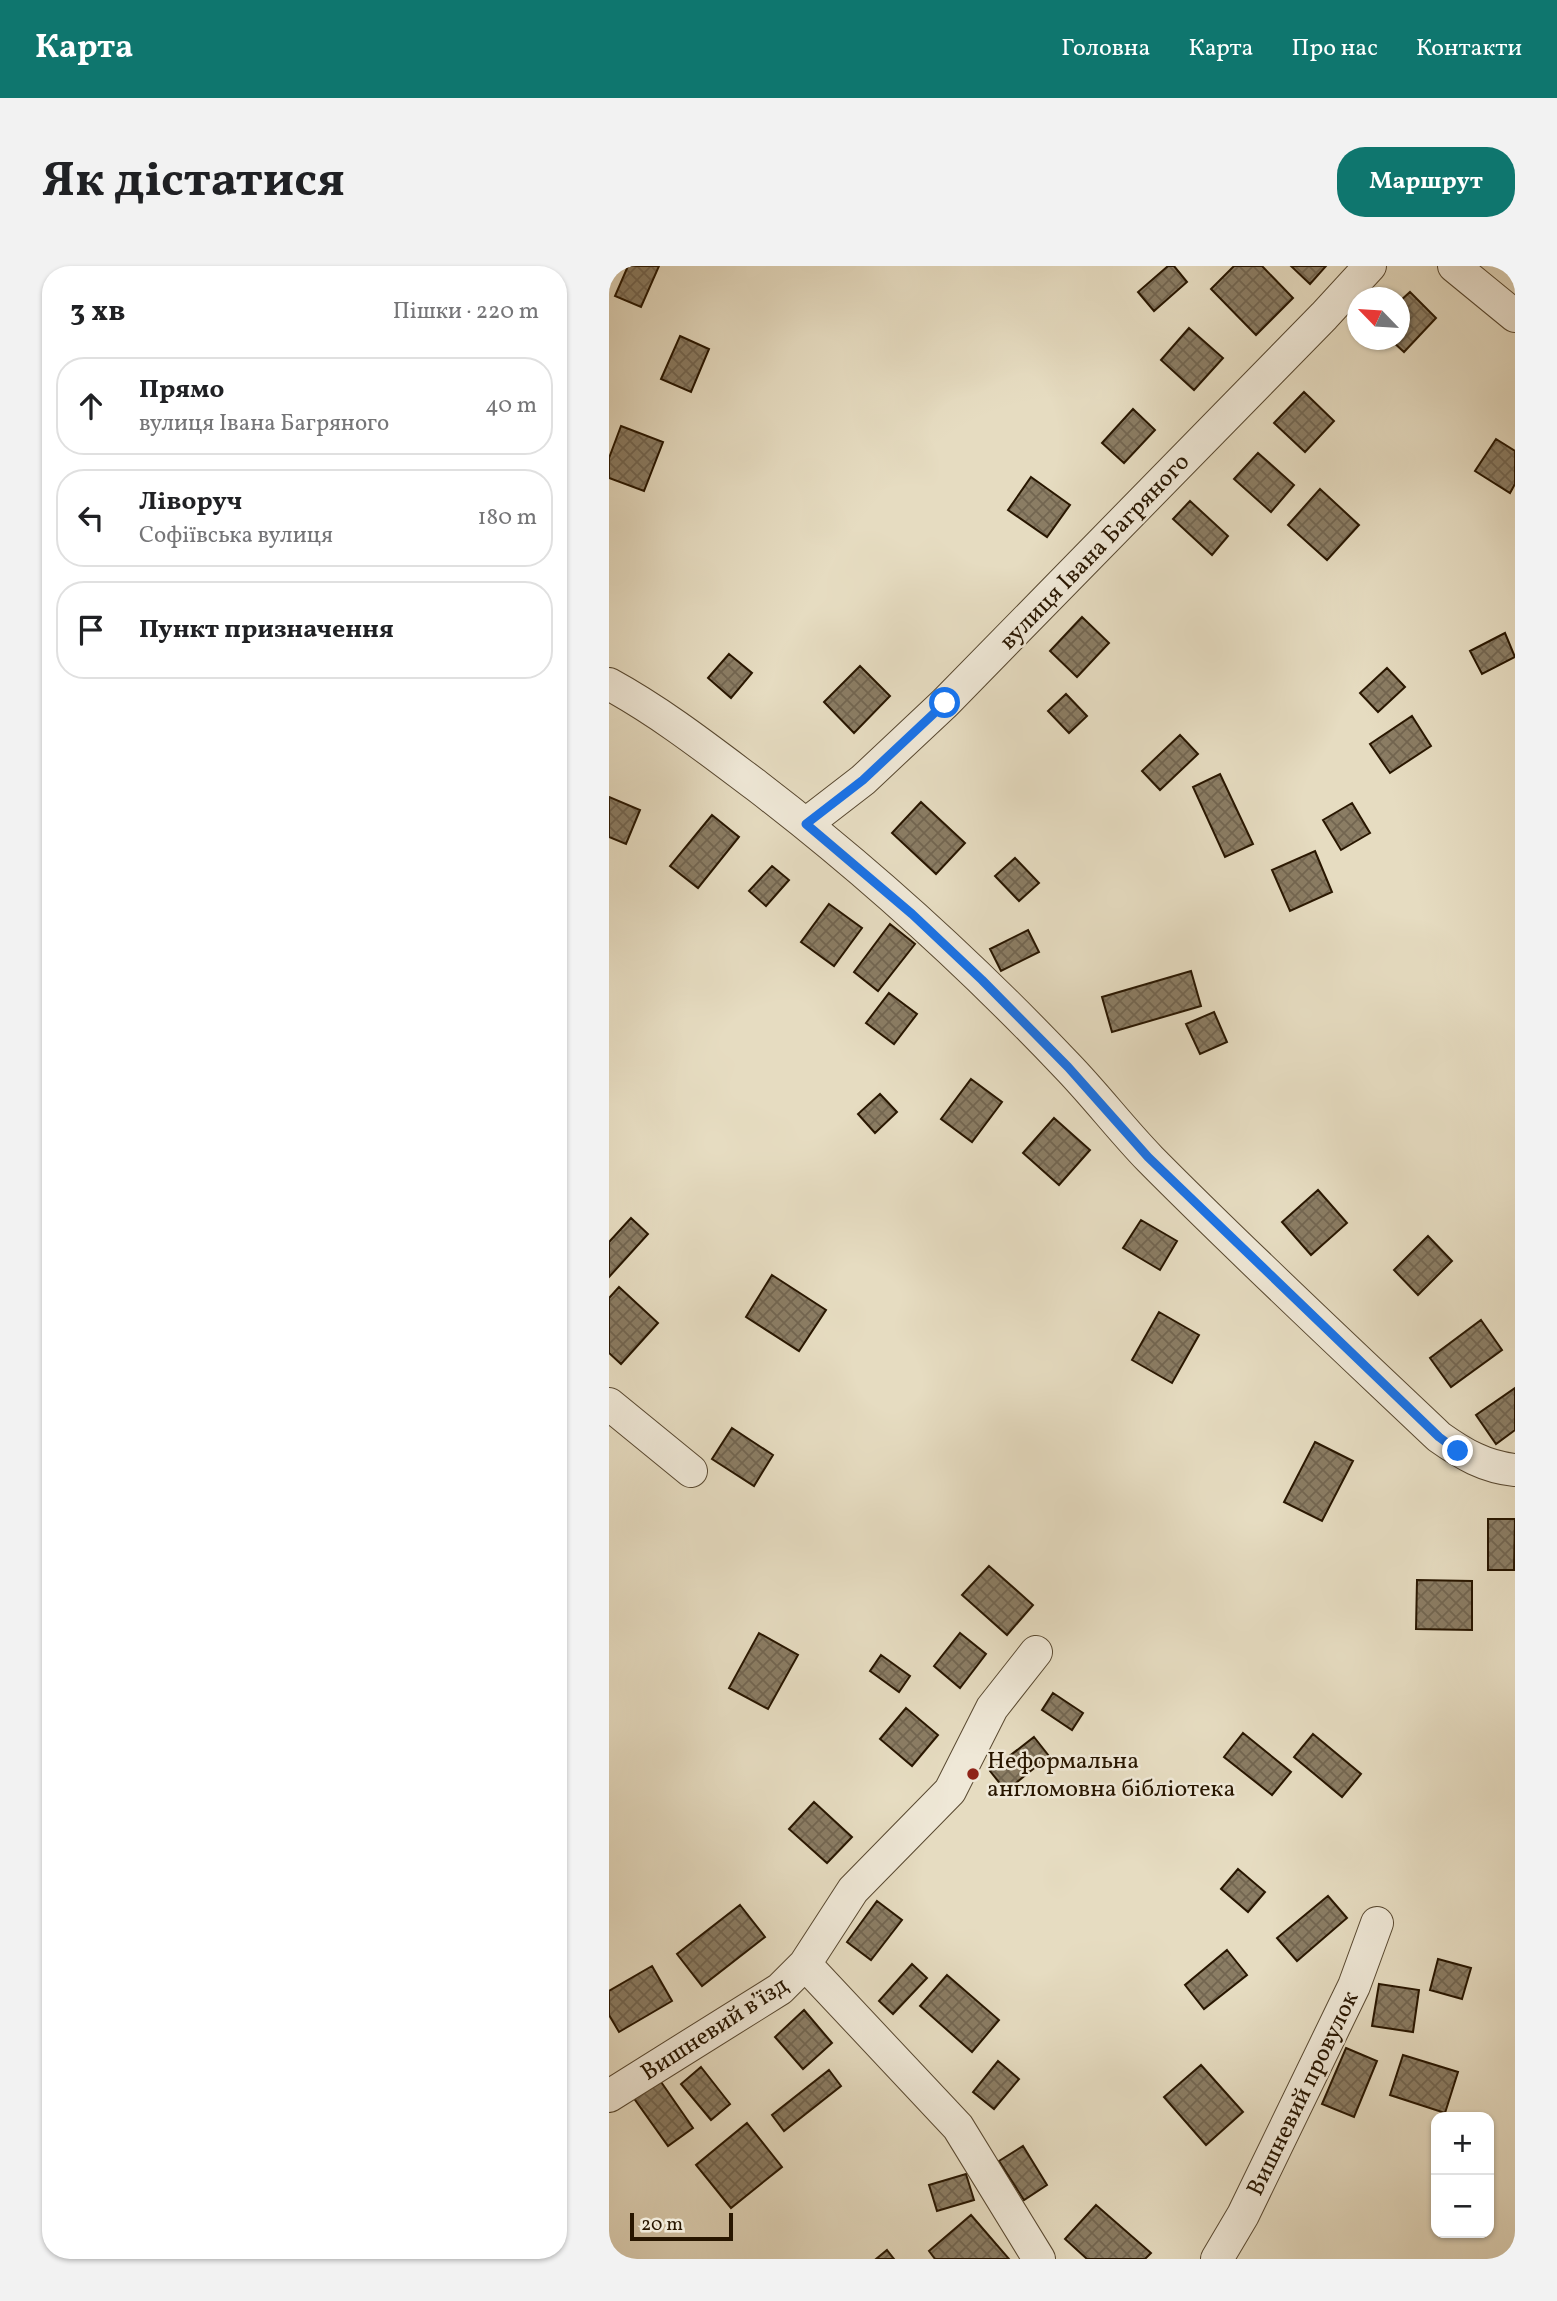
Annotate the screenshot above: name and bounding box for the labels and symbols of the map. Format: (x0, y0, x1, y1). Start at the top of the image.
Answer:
north arrow (1347, 287, 1410, 350)
street label: вулиця Івана Багряного (993, 447, 1198, 658)
route start (929, 687, 960, 718)
route end (1442, 1435, 1473, 1466)
place label: Неформальна англомовна бібліотека (987, 1745, 1235, 1807)
marker: Неформальна англомовна бібліотека (965, 1766, 981, 1782)
street label: Вишневий в’їзд (635, 1969, 796, 2090)
street label: Вишневий провулок (1239, 1985, 1368, 2202)
scale bar (630, 2210, 733, 2242)

